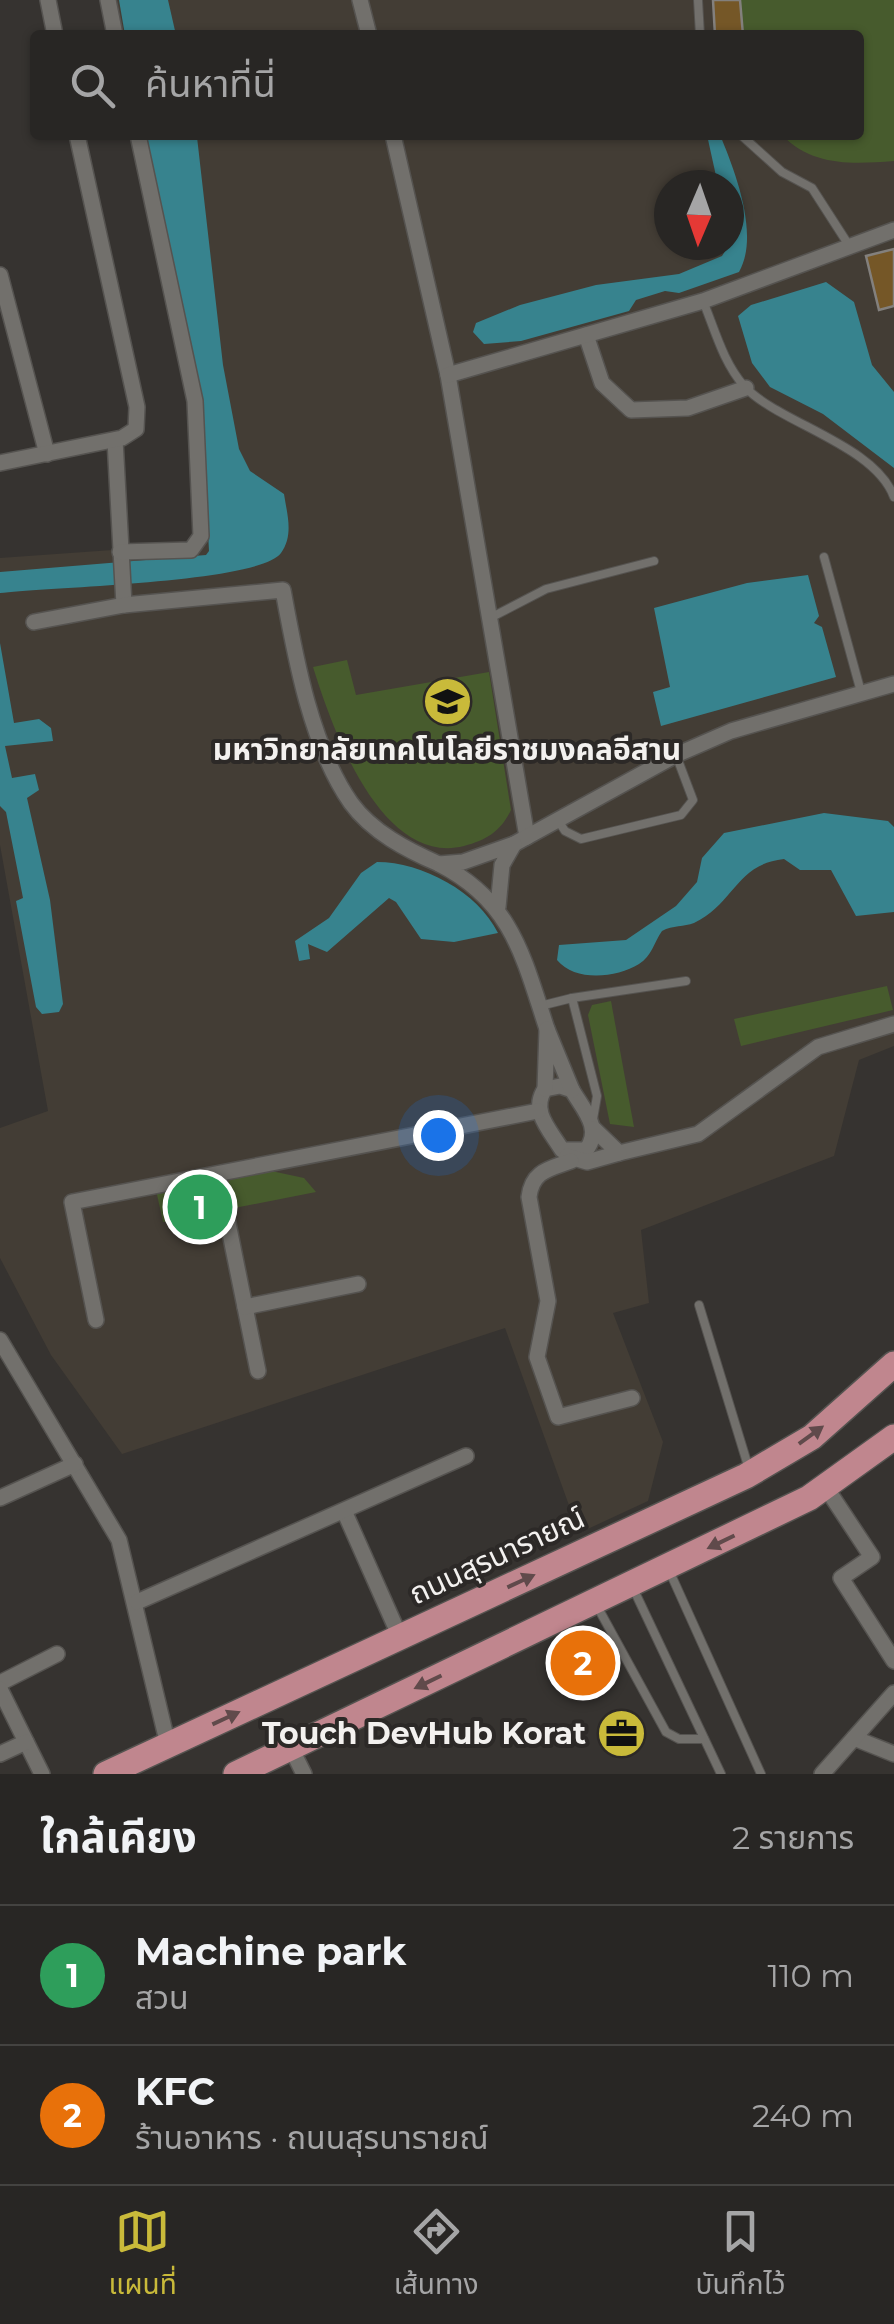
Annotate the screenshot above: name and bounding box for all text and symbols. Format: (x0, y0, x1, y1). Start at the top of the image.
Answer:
search box (30, 30, 864, 140)
icon: search (65, 58, 120, 113)
text: ค้นหาที่นี่ (145, 60, 276, 107)
north arrow (654, 170, 744, 260)
school or university icon: มหาวิทยาลัยเทคโนโลยีราชมงคลอีสาน (421, 675, 473, 727)
place label: มหาวิทยาลัยเทคโนโลยีราชมงคลอีสาน (213, 731, 681, 768)
your location (413, 1110, 464, 1161)
pin: 1 (168, 1170, 232, 1244)
one-way arrow (798, 1426, 824, 1446)
street label: ถนนสุรนารายณ์ (403, 1499, 590, 1612)
one-way arrow (707, 1533, 736, 1550)
one-way arrow (507, 1572, 536, 1589)
pin: 2 (550, 1626, 616, 1700)
one-way arrow (414, 1674, 443, 1691)
office icon: Touch DevHub Korat (595, 1708, 647, 1760)
one-way arrow (212, 1709, 241, 1726)
place label: Touch DevHub Korat (262, 1715, 586, 1752)
text: ใกล้เคียง (40, 1811, 197, 1863)
text: 2 รายการ (732, 1818, 854, 1857)
text: Machine park (135, 1928, 407, 1975)
text: 1 (66, 1956, 79, 1995)
text: 110 m (767, 1956, 854, 1995)
text: สวน (135, 1978, 189, 2017)
text: KFC (135, 2068, 215, 2115)
text: 2 (63, 2096, 82, 2135)
text: 240 m (752, 2096, 854, 2135)
text: ร้านอาหาร · ถนนสุรนารายณ์ (135, 2118, 489, 2157)
tab: แผนที่ (109, 2204, 177, 2307)
tab: เส้นทาง (394, 2204, 478, 2307)
tab: บันทึกไว้ (696, 2204, 785, 2307)

